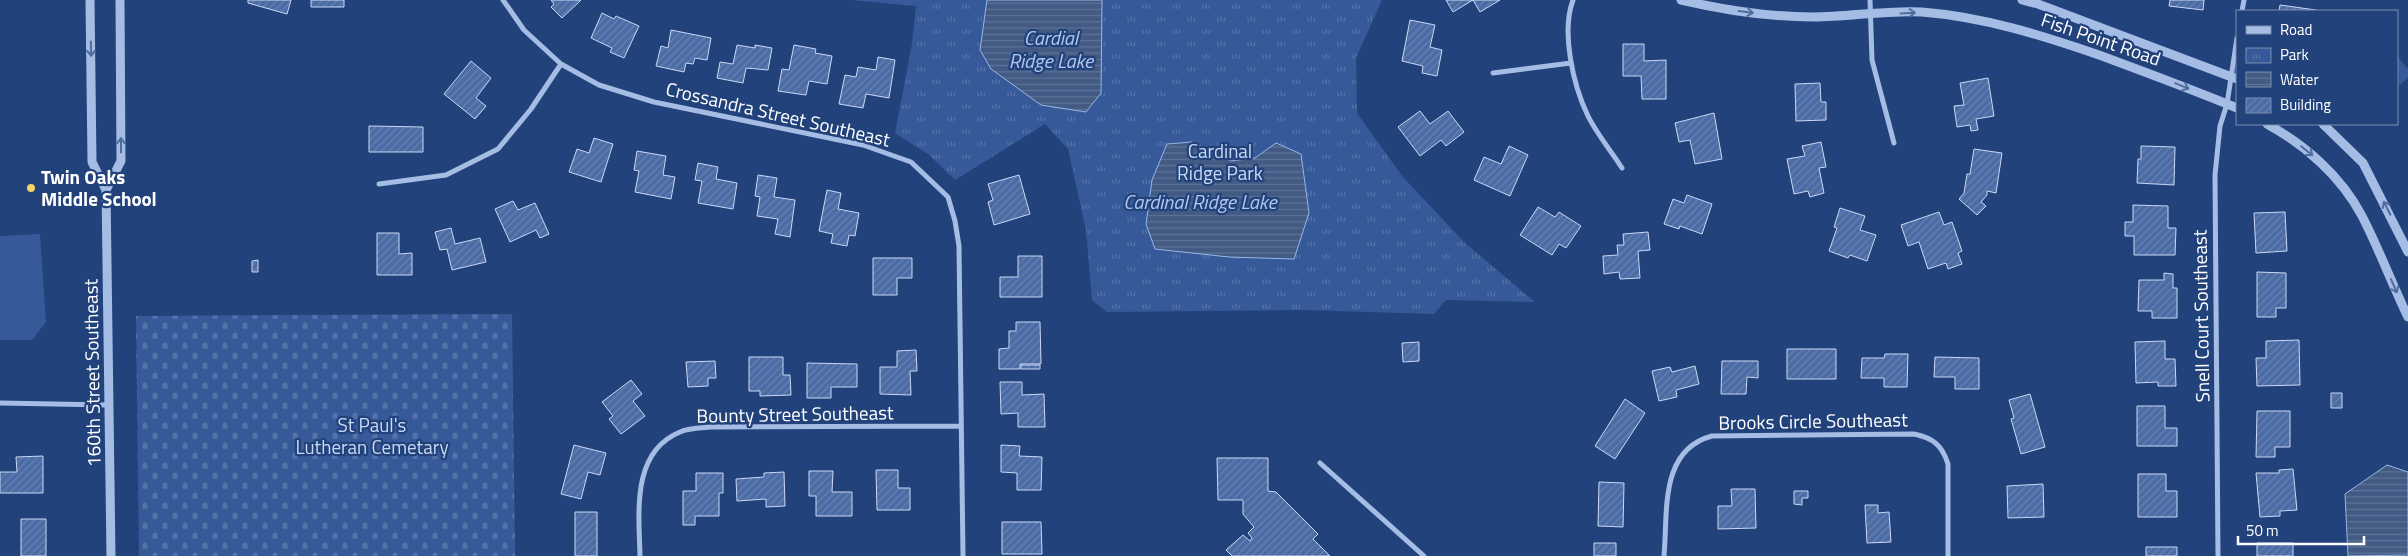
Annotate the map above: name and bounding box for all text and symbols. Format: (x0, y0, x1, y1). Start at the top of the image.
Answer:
street label: Fish Point Road (2037, 4, 2165, 73)
one-way arrow (1738, 7, 1754, 17)
one-way arrow (1900, 8, 1916, 17)
legend (2236, 10, 2398, 125)
text: Road (2280, 18, 2312, 41)
water label: Cardial Ridge Lake (1009, 22, 1095, 76)
one-way arrow (86, 40, 96, 56)
text: Park (2280, 43, 2309, 66)
text: Water (2280, 68, 2319, 91)
street label: Crossandra Street Southeast (663, 74, 893, 154)
one-way arrow (2174, 82, 2189, 91)
text: Building (2280, 93, 2331, 116)
park label: Cardinal Ridge Park (1177, 136, 1263, 187)
one-way arrow (116, 137, 126, 153)
one-way arrow (2301, 145, 2314, 156)
place label: Twin Oaks Middle School (41, 162, 157, 213)
marker: Twin Oaks Middle School (25, 182, 37, 194)
water label: Cardinal Ridge Lake (1123, 186, 1278, 217)
one-way arrow (2381, 201, 2391, 216)
street label: Snell Court Southeast (2184, 229, 2217, 403)
street label: 160th Street Southeast (75, 278, 108, 467)
one-way arrow (2389, 278, 2399, 293)
street label: Bounty Street Southeast (696, 397, 894, 430)
street label: Brooks Circle Southeast (1718, 404, 1908, 437)
park label: St Paul's Lutheran Cemetary (295, 410, 449, 461)
scale bar (2238, 514, 2364, 546)
text: 50 m (2246, 519, 2279, 542)

